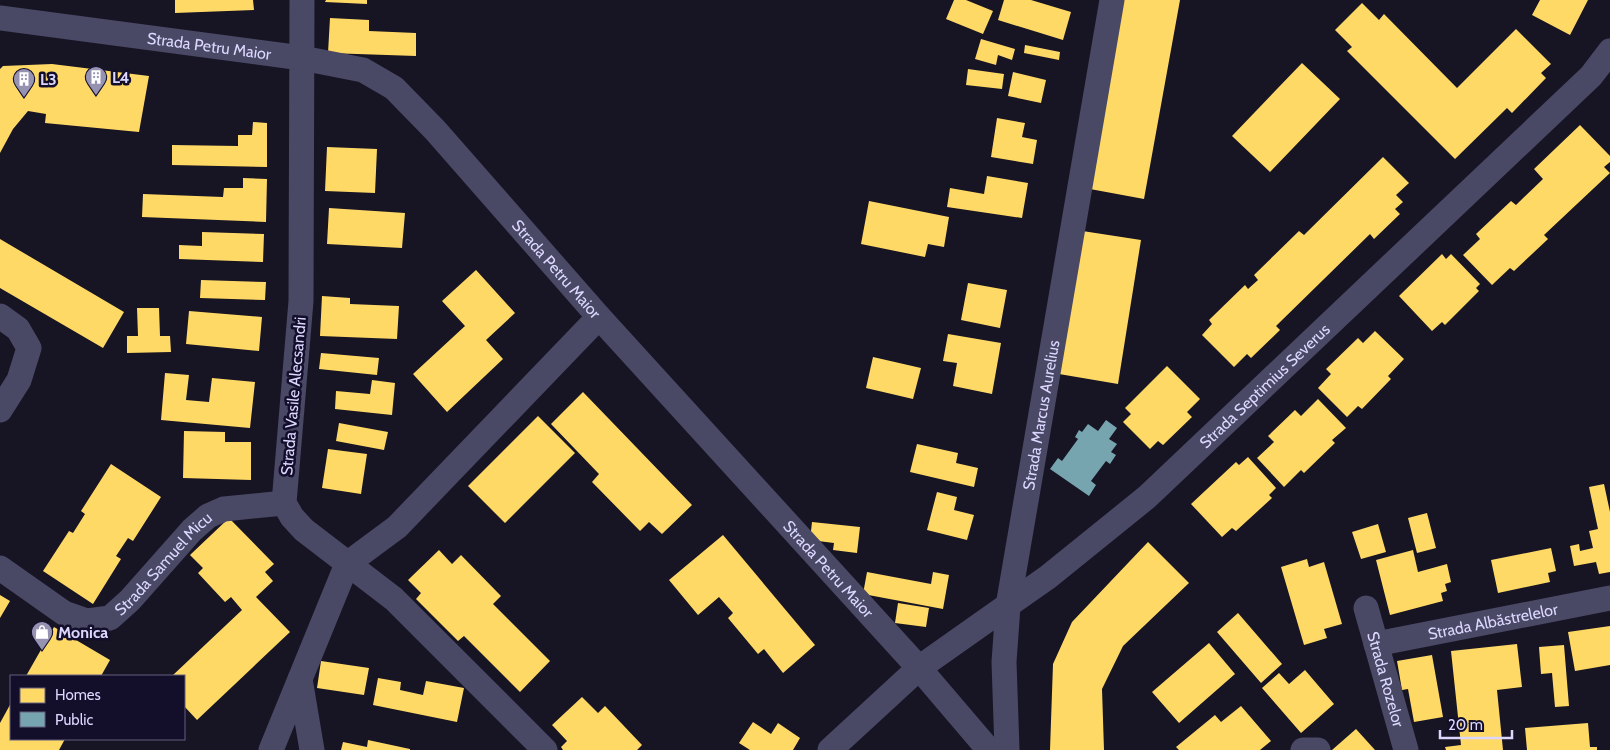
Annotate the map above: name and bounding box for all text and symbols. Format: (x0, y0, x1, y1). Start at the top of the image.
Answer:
street label: Strada Petru Maior (146, 29, 273, 64)
building icon: L4 (84, 65, 108, 96)
building icon: L3 (12, 67, 36, 98)
place label: L4 (112, 68, 129, 87)
place label: L3 (40, 70, 57, 89)
street label: Strada Petru Maior (508, 216, 605, 323)
street label: Strada Vasile Alecsandri (277, 316, 310, 476)
street label: Strada Septimius Severus (1196, 320, 1334, 452)
street label: Strada Marcus Aurelius (1019, 338, 1064, 492)
street label: Strada Samuel Micu (111, 508, 216, 619)
street label: Strada Petru Maior (779, 517, 878, 622)
street label: Strada Albăstrelelor (1426, 599, 1560, 644)
shop icon: Monica (30, 620, 54, 651)
place label: Monica (58, 623, 108, 642)
street label: Strada Rozelor (1363, 629, 1408, 730)
legend (10, 675, 185, 740)
text: Homes (55, 686, 101, 704)
scale bar (1440, 708, 1512, 740)
text: Public (55, 711, 93, 729)
text: 20 m (1448, 716, 1483, 734)

